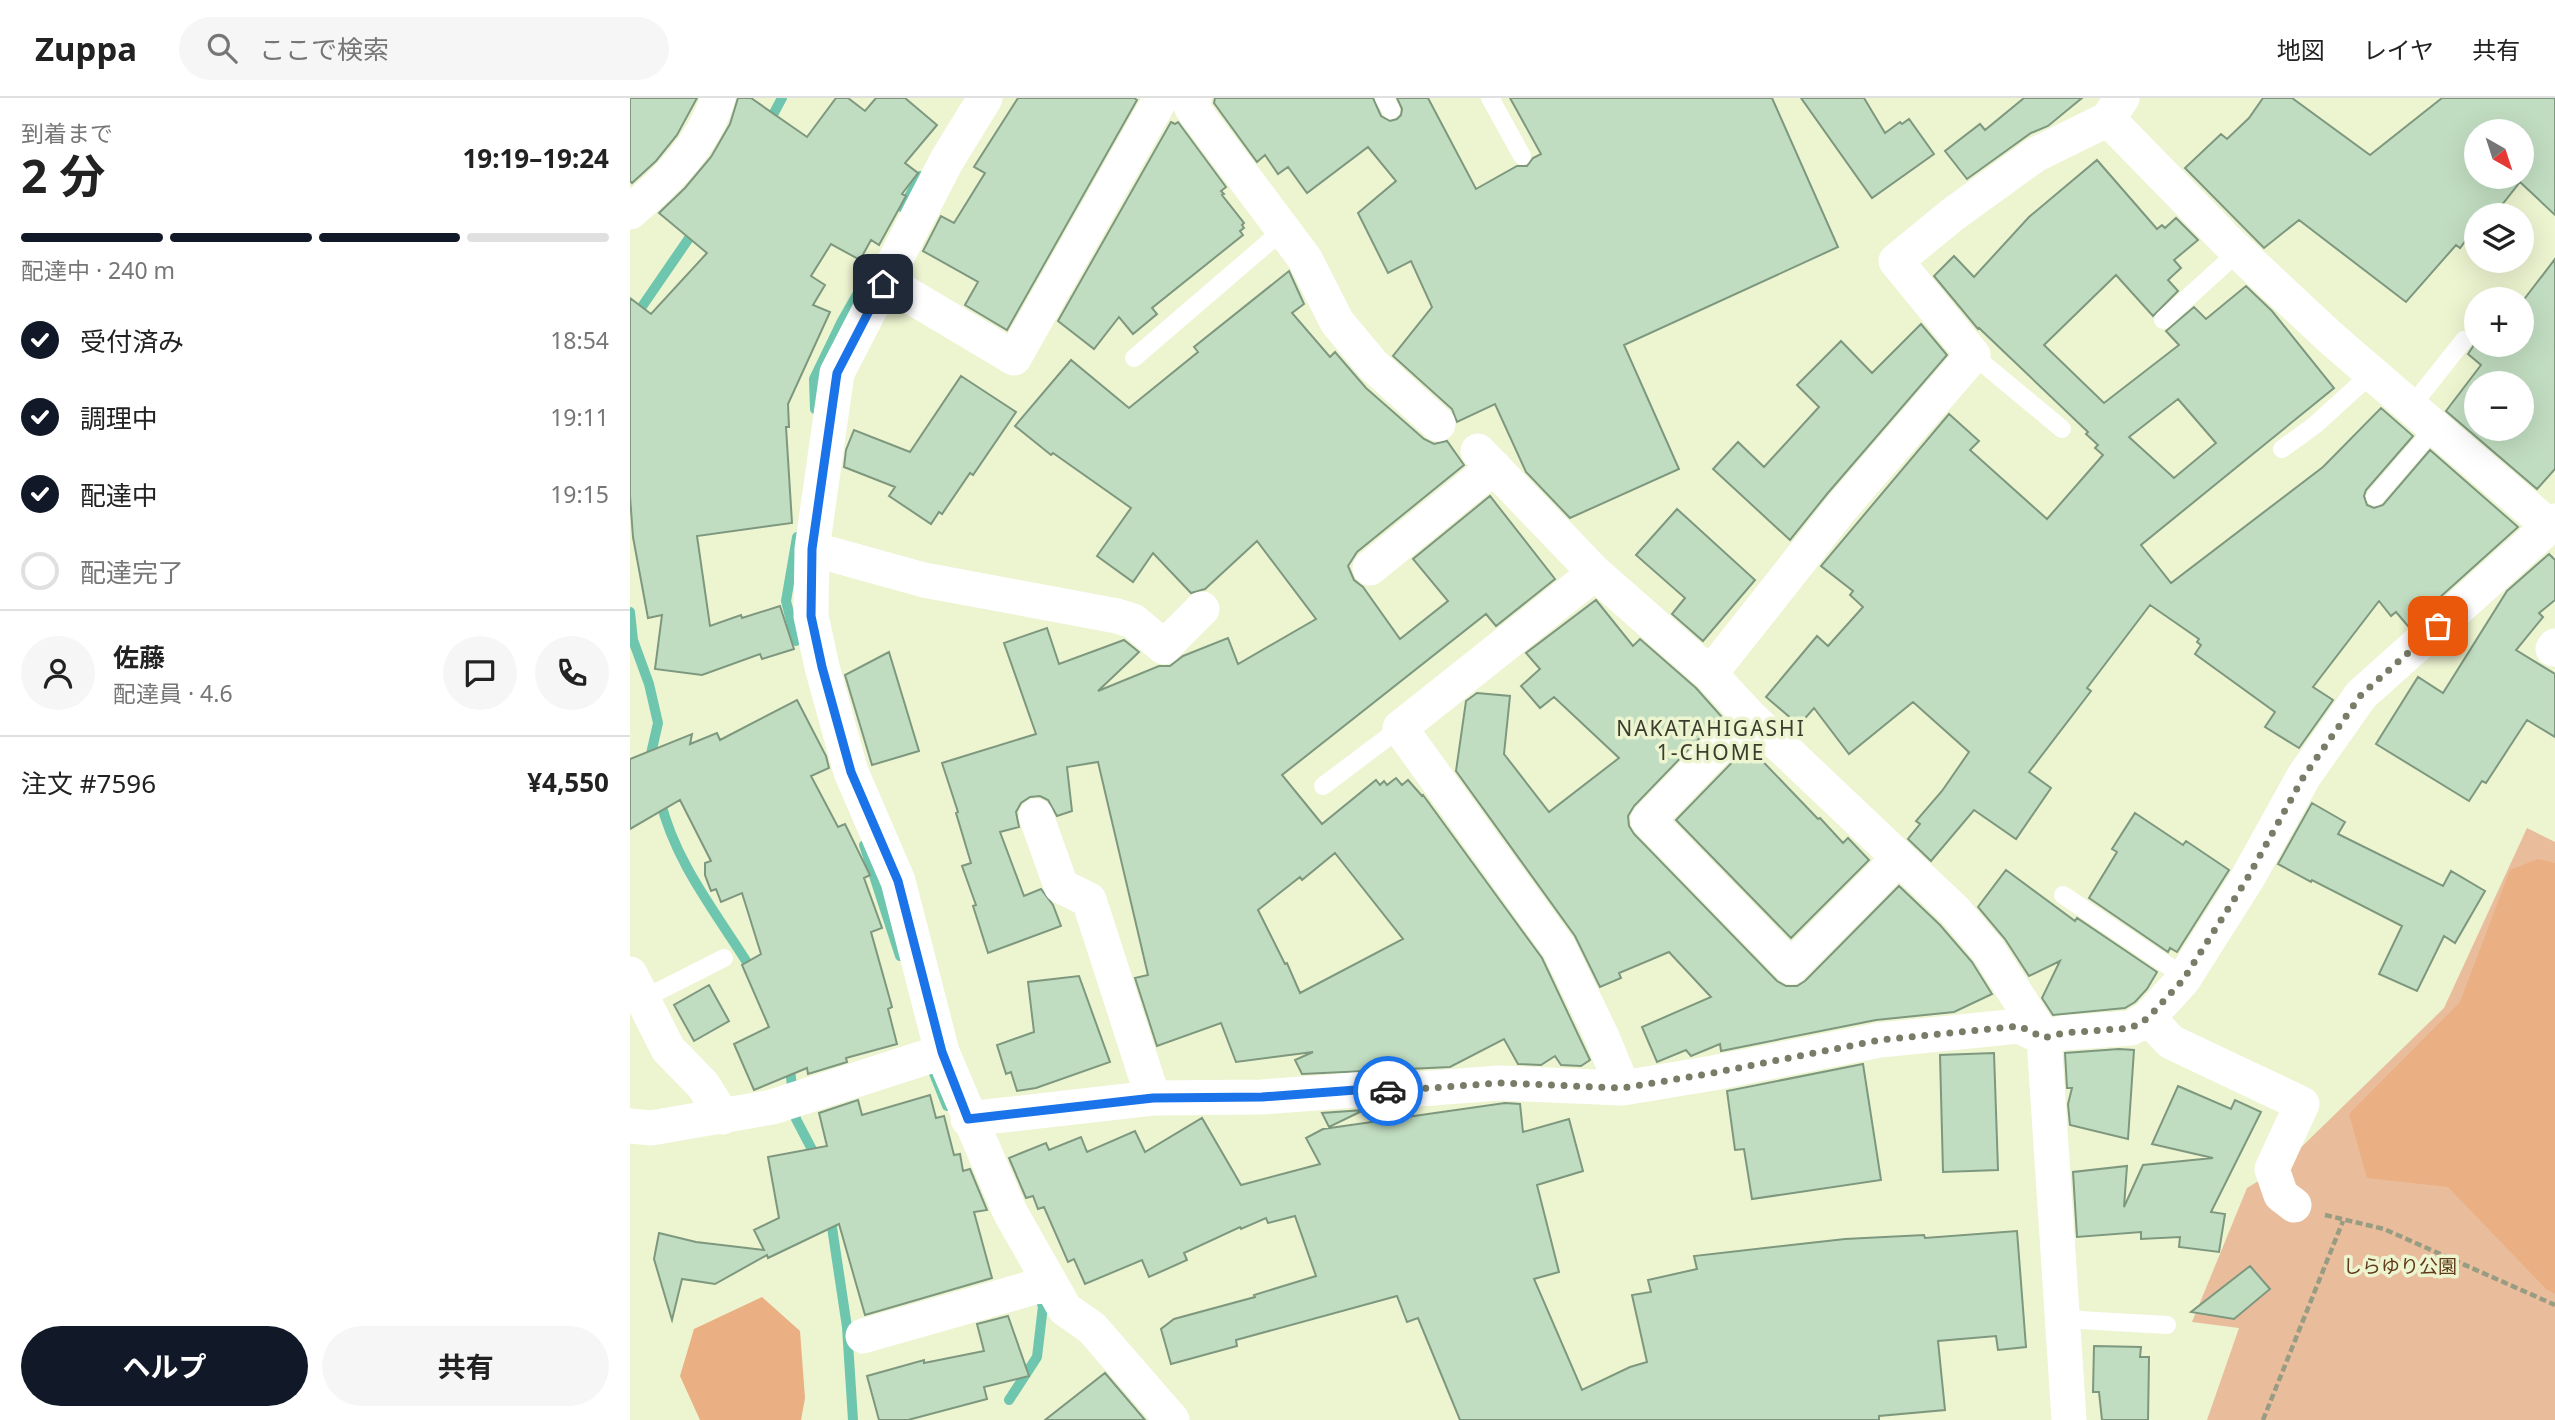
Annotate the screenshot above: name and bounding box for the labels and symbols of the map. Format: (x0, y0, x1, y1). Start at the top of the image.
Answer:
north arrow (2464, 119, 2534, 189)
pin (853, 254, 913, 314)
pin (2408, 596, 2468, 656)
district label: NAKATAHIGASHI 1-CHOME (1616, 714, 1806, 766)
courier (1353, 1056, 1423, 1126)
park label: しらゆり公園 (2343, 1253, 2457, 1279)

